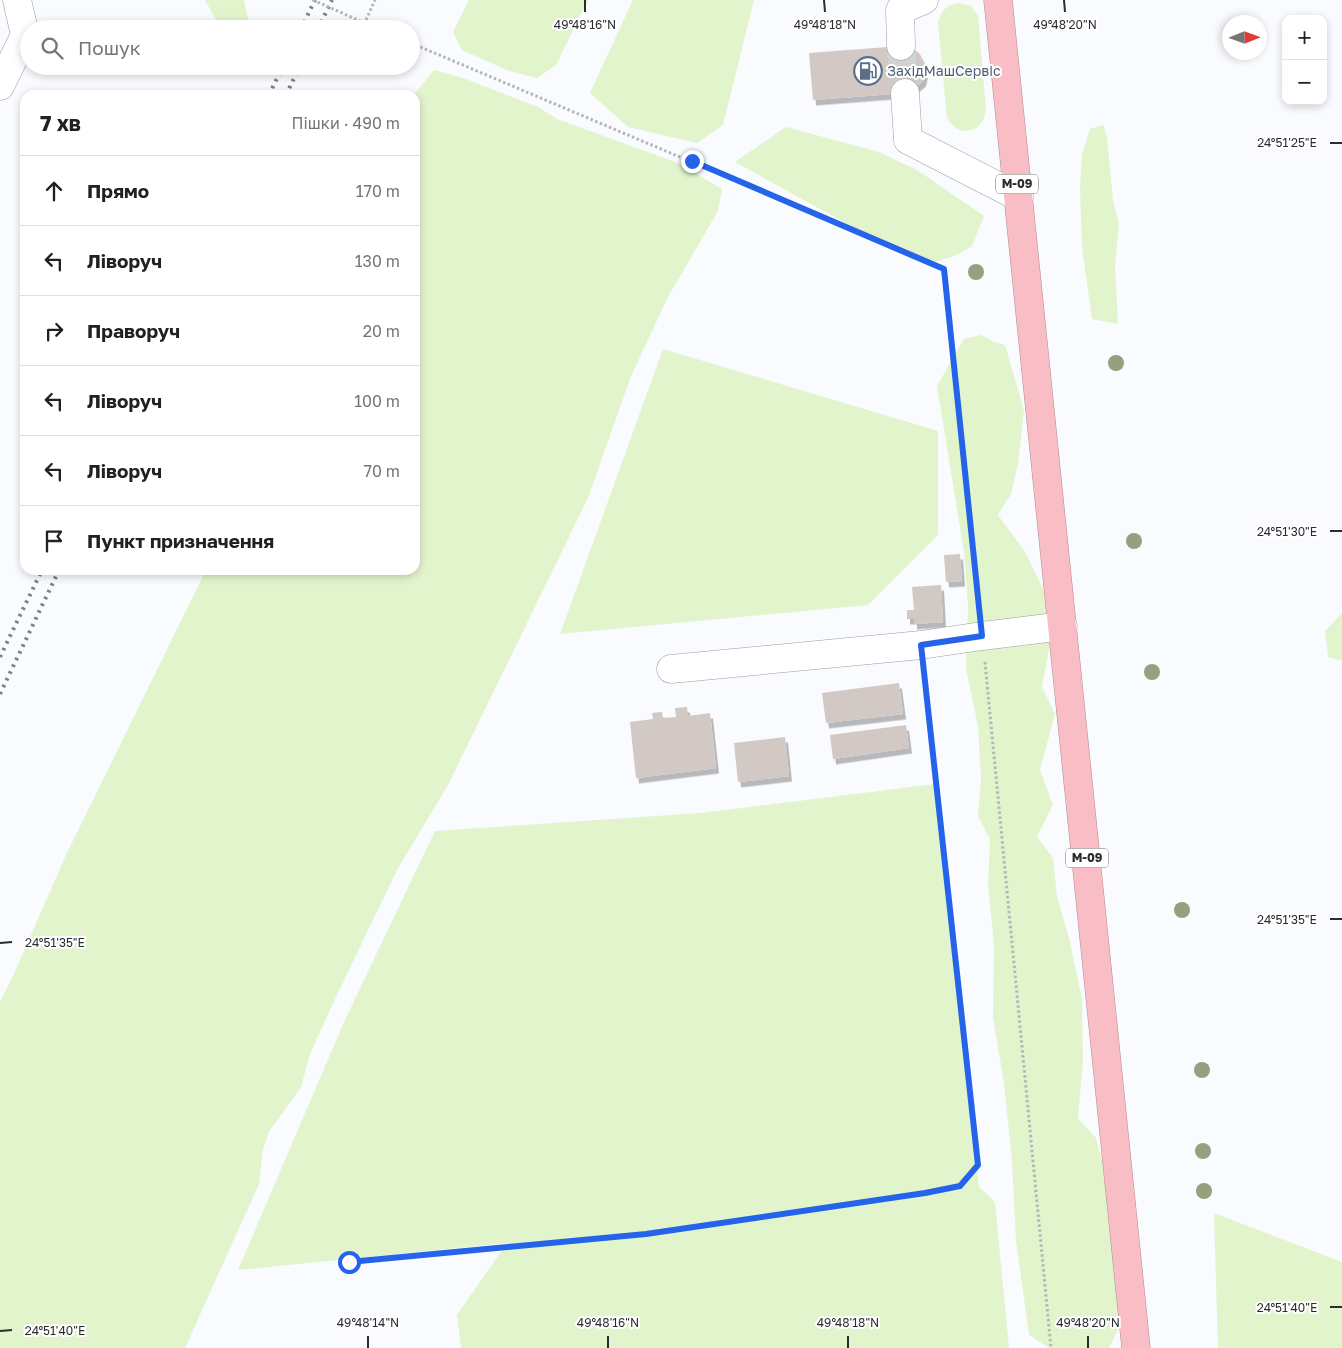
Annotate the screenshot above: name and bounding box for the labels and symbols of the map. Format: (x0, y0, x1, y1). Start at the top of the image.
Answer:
north arrow (1222, 15, 1267, 60)
text: 49°48'16"N (554, 17, 616, 32)
text: 49°48'18"N (794, 17, 856, 32)
text: 49°48'20"N (1033, 17, 1097, 32)
fuel station icon: ЗахідМашСервіс (853, 56, 883, 86)
place label: ЗахідМашСервіс (887, 62, 1001, 79)
text: 24°51'25"E (1257, 135, 1317, 150)
route end (681, 150, 704, 173)
road number: М-09 (996, 174, 1038, 193)
text: 24°51'30"E (1257, 524, 1317, 539)
road number: М-09 (1066, 848, 1108, 868)
text: 24°51'35"E (1257, 912, 1317, 927)
text: 24°51'35"E (25, 935, 85, 950)
route start (338, 1251, 361, 1274)
text: 24°51'40"E (1257, 1300, 1317, 1315)
text: 49°48'14"N (337, 1315, 399, 1330)
text: 49°48'16"N (577, 1315, 639, 1330)
text: 49°48'18"N (817, 1315, 879, 1330)
text: 49°48'20"N (1056, 1315, 1120, 1330)
text: 24°51'40"E (25, 1323, 85, 1338)

